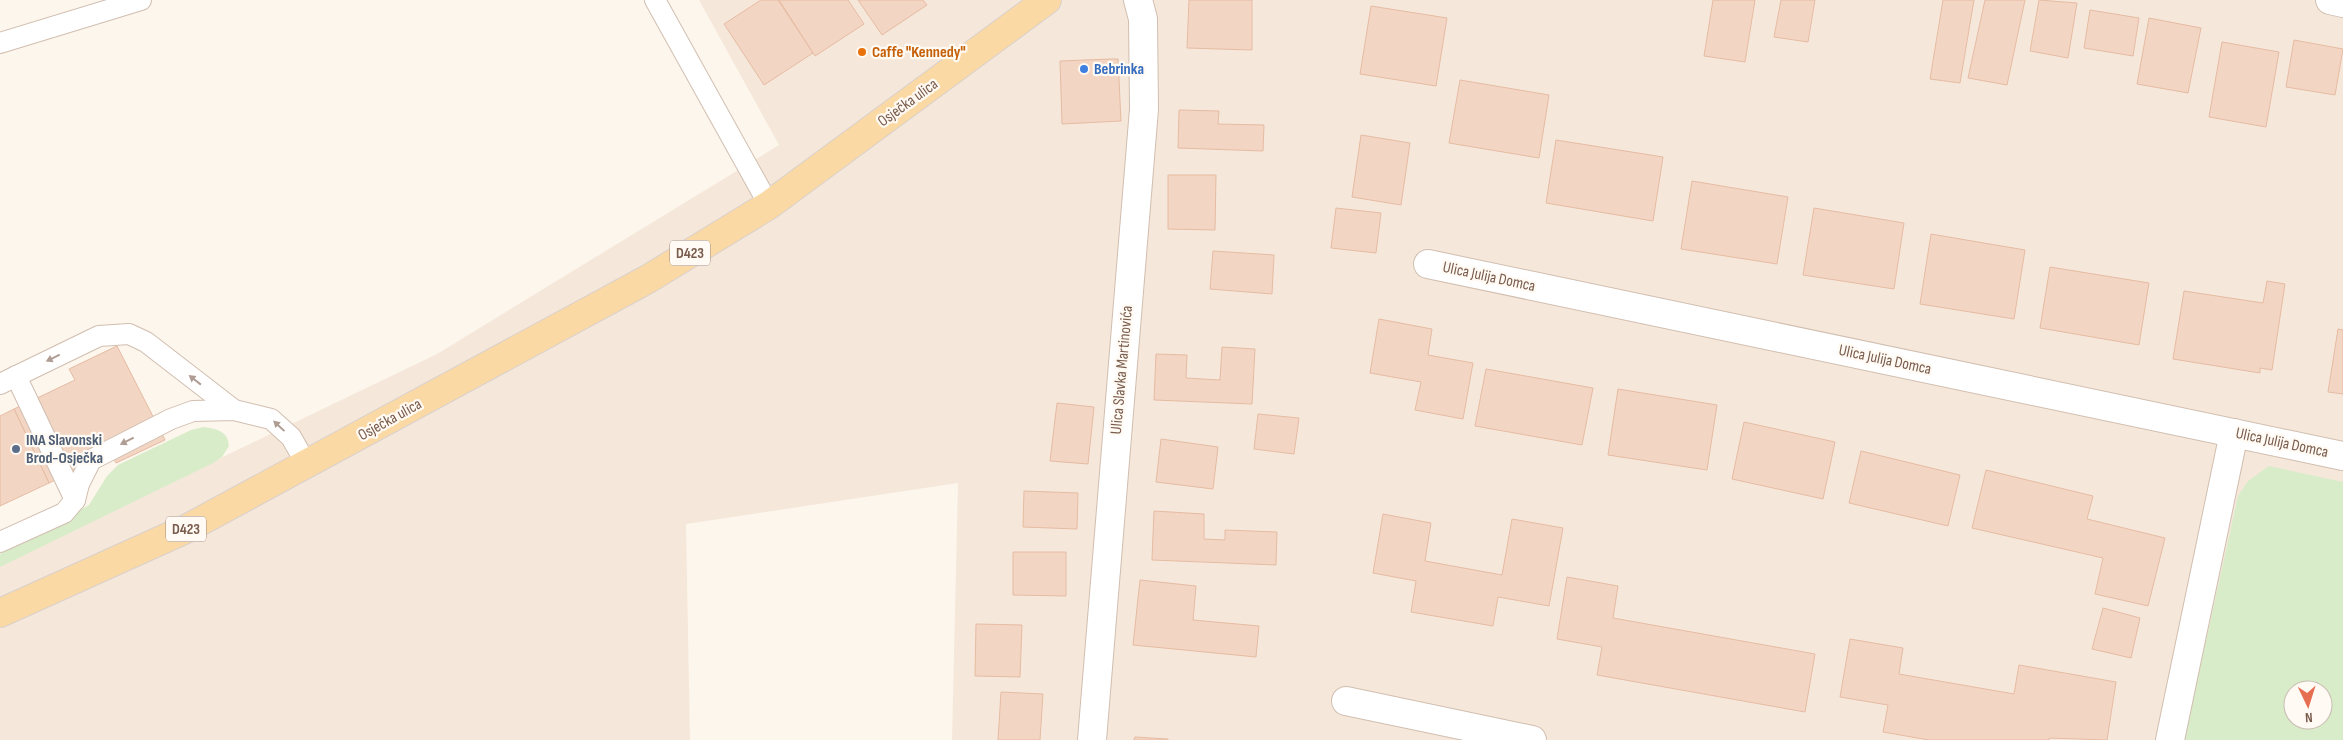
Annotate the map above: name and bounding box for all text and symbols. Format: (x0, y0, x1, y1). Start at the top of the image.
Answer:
place label: Caffe "Kennedy" (872, 43, 966, 62)
marker: Caffe "Kennedy" (856, 46, 868, 58)
place label: Bebrinka (1094, 60, 1144, 79)
marker: Bebrinka (1078, 63, 1090, 75)
street label: Osječka ulica (874, 75, 942, 131)
road number: D423 (670, 240, 710, 266)
street label: Ulica Julija Domca (1441, 258, 1537, 296)
street label: Ulica Slavka Martinovića (1107, 305, 1137, 435)
street label: Ulica Julija Domca (1837, 341, 1933, 379)
one-way arrow (46, 354, 60, 362)
one-way arrow (189, 375, 202, 386)
street label: Osječka ulica (355, 395, 425, 445)
one-way arrow (273, 420, 285, 432)
street label: Ulica Julija Domca (2234, 424, 2330, 462)
place label: INA Slavonski Brod-Osječka (26, 431, 103, 468)
one-way arrow (120, 437, 134, 445)
marker: INA Slavonski Brod-Osječka (10, 443, 22, 455)
road number: D423 (166, 516, 206, 542)
north arrow (2283, 680, 2333, 730)
text: N (2305, 709, 2313, 726)

